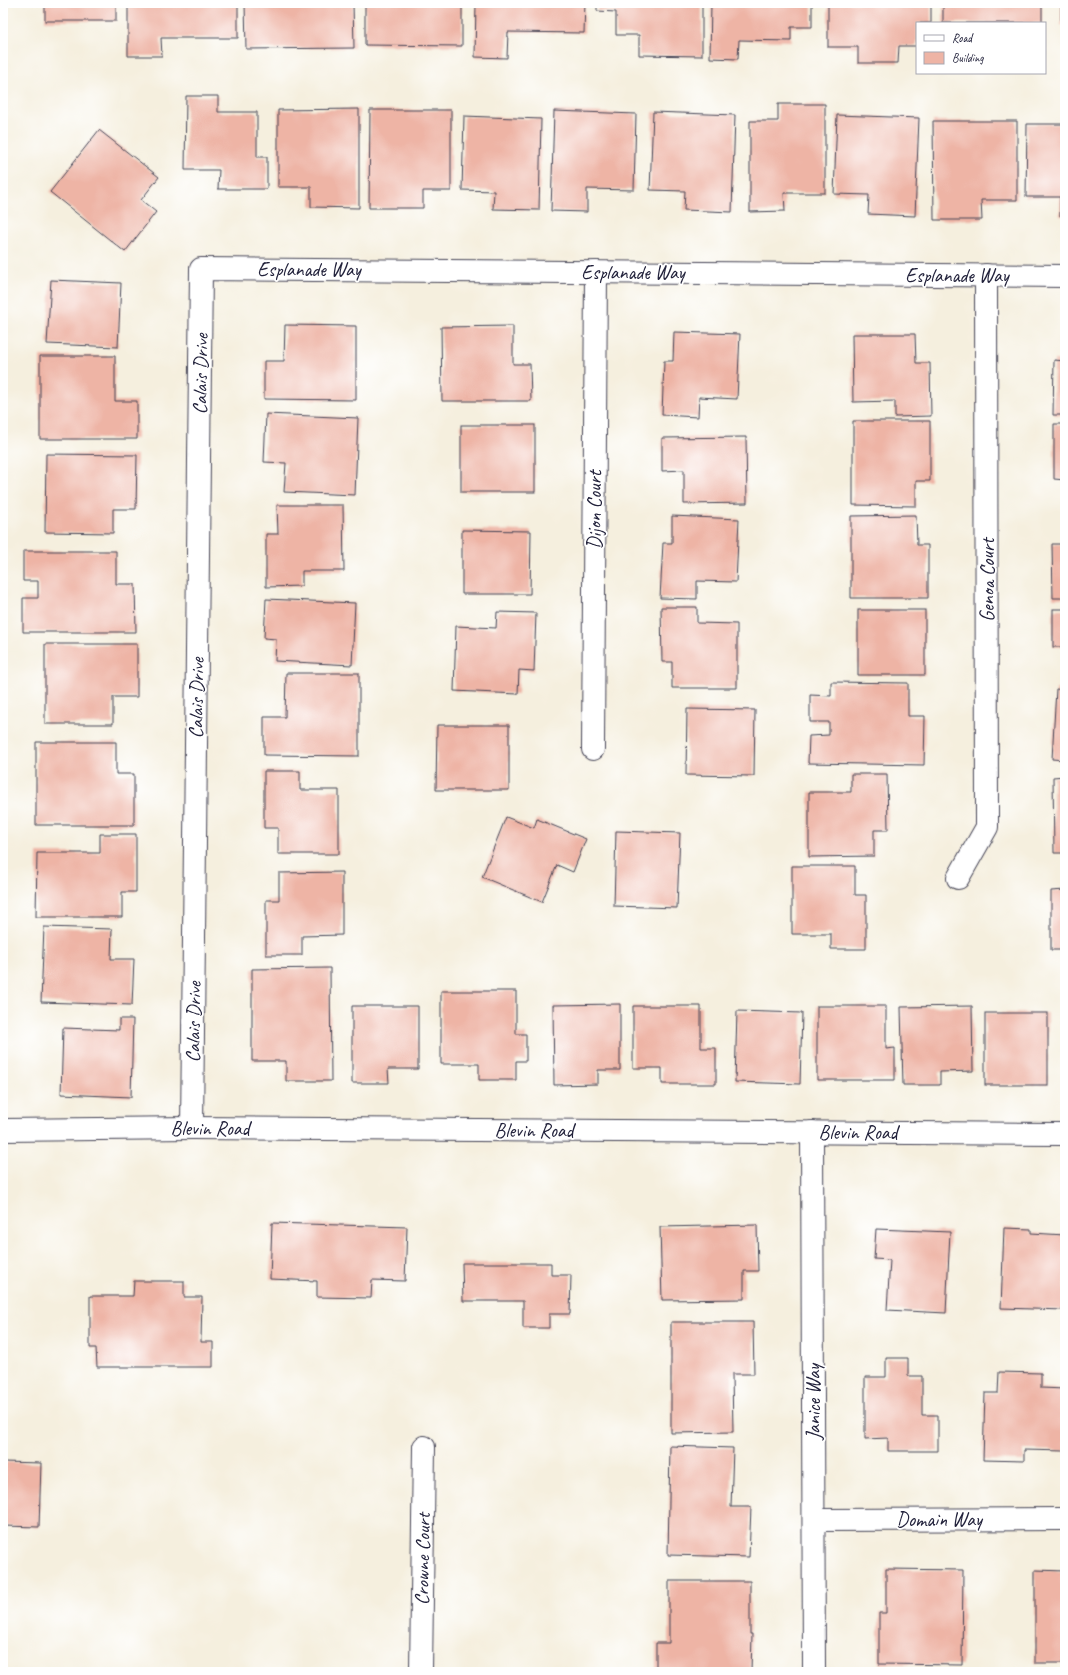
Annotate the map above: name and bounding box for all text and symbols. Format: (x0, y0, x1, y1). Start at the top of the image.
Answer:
legend (916, 22, 1046, 74)
text: Road (952, 30, 974, 46)
text: Building (952, 50, 984, 66)
street label: Esplanade Way (257, 257, 363, 282)
street label: Esplanade Way (581, 260, 687, 285)
street label: Esplanade Way (905, 263, 1011, 288)
street label: Calais Drive (187, 332, 214, 415)
street label: Dijon Court (582, 468, 607, 549)
street label: Genoa Court (975, 536, 1000, 622)
street label: Calais Drive (183, 656, 210, 739)
street label: Calais Drive (180, 980, 207, 1063)
street label: Blevin Road (171, 1116, 253, 1141)
street label: Blevin Road (495, 1118, 577, 1143)
street label: Blevin Road (819, 1120, 901, 1145)
street label: Janice Way (801, 1362, 826, 1441)
street label: Domain Way (896, 1507, 984, 1532)
street label: Crowne Court (409, 1510, 436, 1605)

